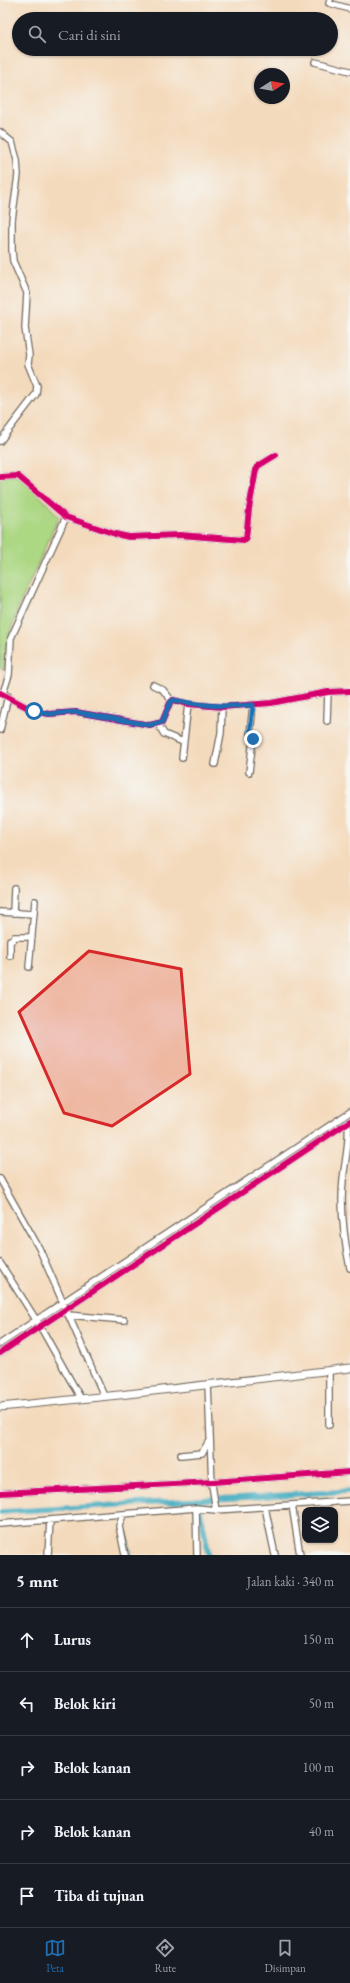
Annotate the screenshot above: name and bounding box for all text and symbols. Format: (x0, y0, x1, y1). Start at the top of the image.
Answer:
search box (12, 12, 338, 56)
icon: search (26, 23, 48, 45)
text: Cari di sini (58, 25, 121, 44)
north arrow (254, 68, 290, 104)
route start (25, 702, 43, 720)
route end (244, 730, 262, 748)
map controls (302, 1507, 338, 1543)
button: layers (302, 1507, 338, 1543)
text: 5 mnt (16, 1570, 58, 1592)
text: Jalan kaki · 340 m (247, 1573, 334, 1590)
icon: ahead (16, 1629, 38, 1651)
text: Lurus (54, 1630, 91, 1649)
text: 150 m (303, 1631, 334, 1648)
icon: left (16, 1693, 38, 1715)
text: Belok kiri (54, 1694, 116, 1713)
text: 50 m (309, 1695, 334, 1712)
icon: right (16, 1757, 38, 1779)
text: Belok kanan (54, 1758, 131, 1777)
text: 100 m (303, 1759, 334, 1776)
icon: right (16, 1821, 38, 1843)
text: Belok kanan (54, 1822, 131, 1841)
text: 40 m (309, 1823, 334, 1840)
icon: arrive (16, 1885, 38, 1907)
text: Tiba di tujuan (54, 1886, 144, 1905)
tab: Peta (44, 1937, 66, 1975)
tab: Rute (154, 1937, 176, 1975)
tab: Disimpan (264, 1937, 306, 1975)

